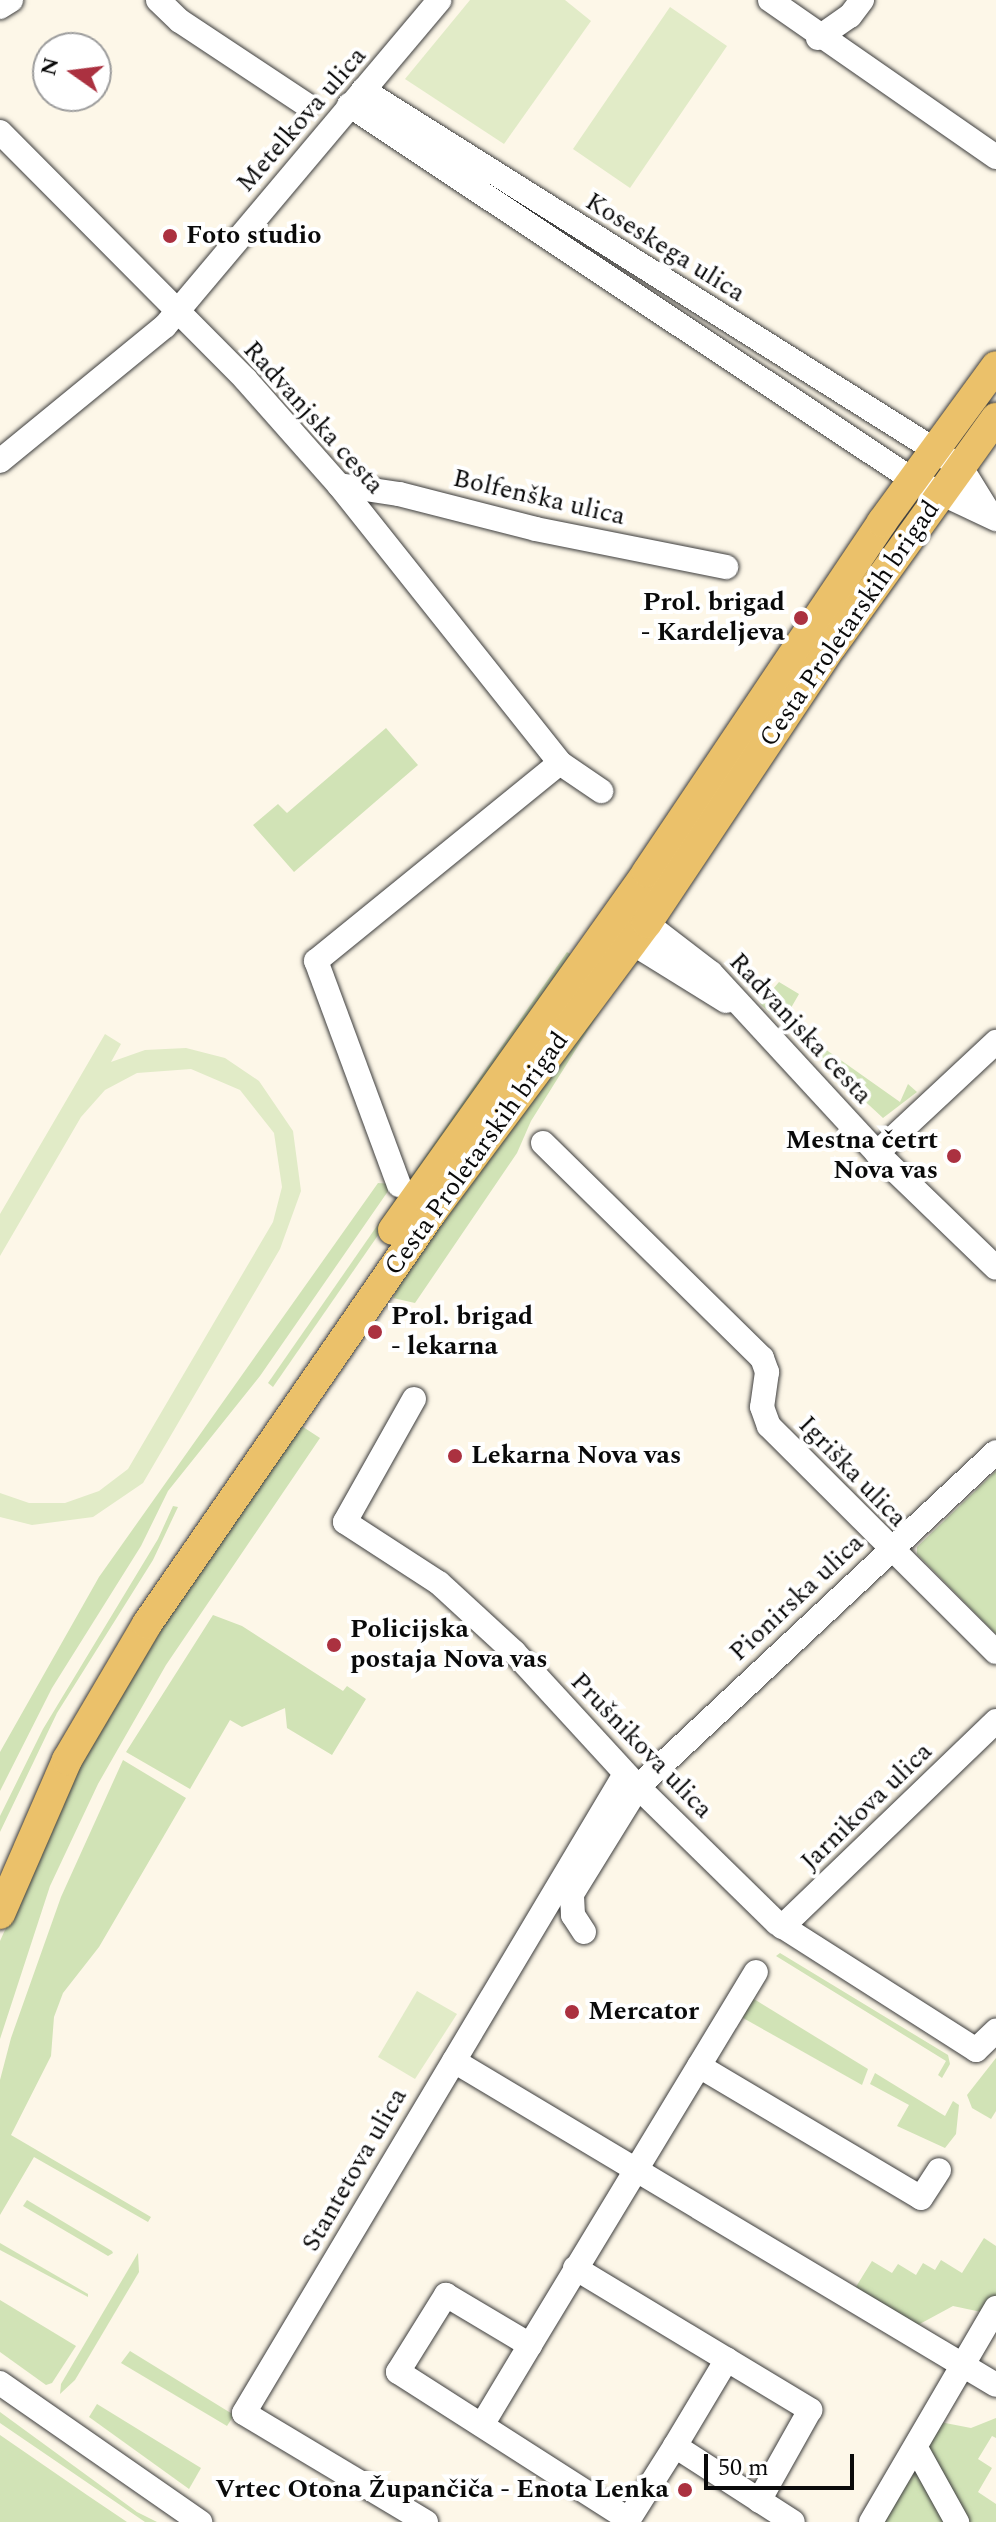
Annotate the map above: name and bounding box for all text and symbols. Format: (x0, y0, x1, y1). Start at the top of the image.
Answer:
north arrow (32, 32, 112, 112)
street label: Metelkova ulica (230, 41, 374, 199)
text: N (32, 54, 68, 79)
street label: Koseskega ulica (579, 186, 751, 310)
place label: Foto studio (186, 220, 321, 252)
marker: Foto studio (161, 227, 179, 245)
street label: Radvanjska cesta (236, 335, 390, 501)
street label: Bolfenška ulica (450, 463, 628, 533)
street label: Cesta Proletarskih brigad (753, 495, 947, 753)
place label: Prol. brigad - Kardeljeva (641, 587, 785, 648)
marker: Prol. brigad - Kardeljeva (792, 609, 810, 627)
street label: Radvanjska cesta (722, 947, 878, 1111)
street label: Cesta Proletarskih brigad (378, 1026, 576, 1282)
place label: Mestna četrt Nova vas (785, 1125, 938, 1186)
marker: Mestna četrt Nova vas (945, 1147, 963, 1165)
place label: Prol. brigad - lekarna (391, 1301, 533, 1362)
marker: Prol. brigad - lekarna (366, 1323, 384, 1341)
street label: Igriška ulica (791, 1410, 913, 1534)
place label: Lekarna Nova vas (471, 1440, 681, 1472)
marker: Lekarna Nova vas (446, 1447, 464, 1465)
street label: Pionirska ulica (723, 1528, 871, 1668)
place label: Policijska postaja Nova vas (350, 1614, 548, 1676)
marker: Policijska postaja Nova vas (325, 1636, 343, 1654)
street label: Prušnikova ulica (563, 1667, 719, 1825)
street label: Jarnikova ulica (795, 1736, 939, 1878)
place label: Mercator (588, 1996, 699, 2028)
marker: Mercator (563, 2003, 581, 2021)
street label: Stantetova ulica (296, 2083, 414, 2257)
scale bar (708, 2438, 858, 2488)
text: 50 m (718, 2450, 769, 2486)
place label: Vrtec Otona Župančiča - Enota Lenka (215, 2474, 669, 2506)
marker: Vrtec Otona Župančiča - Enota Lenka (676, 2481, 694, 2499)

